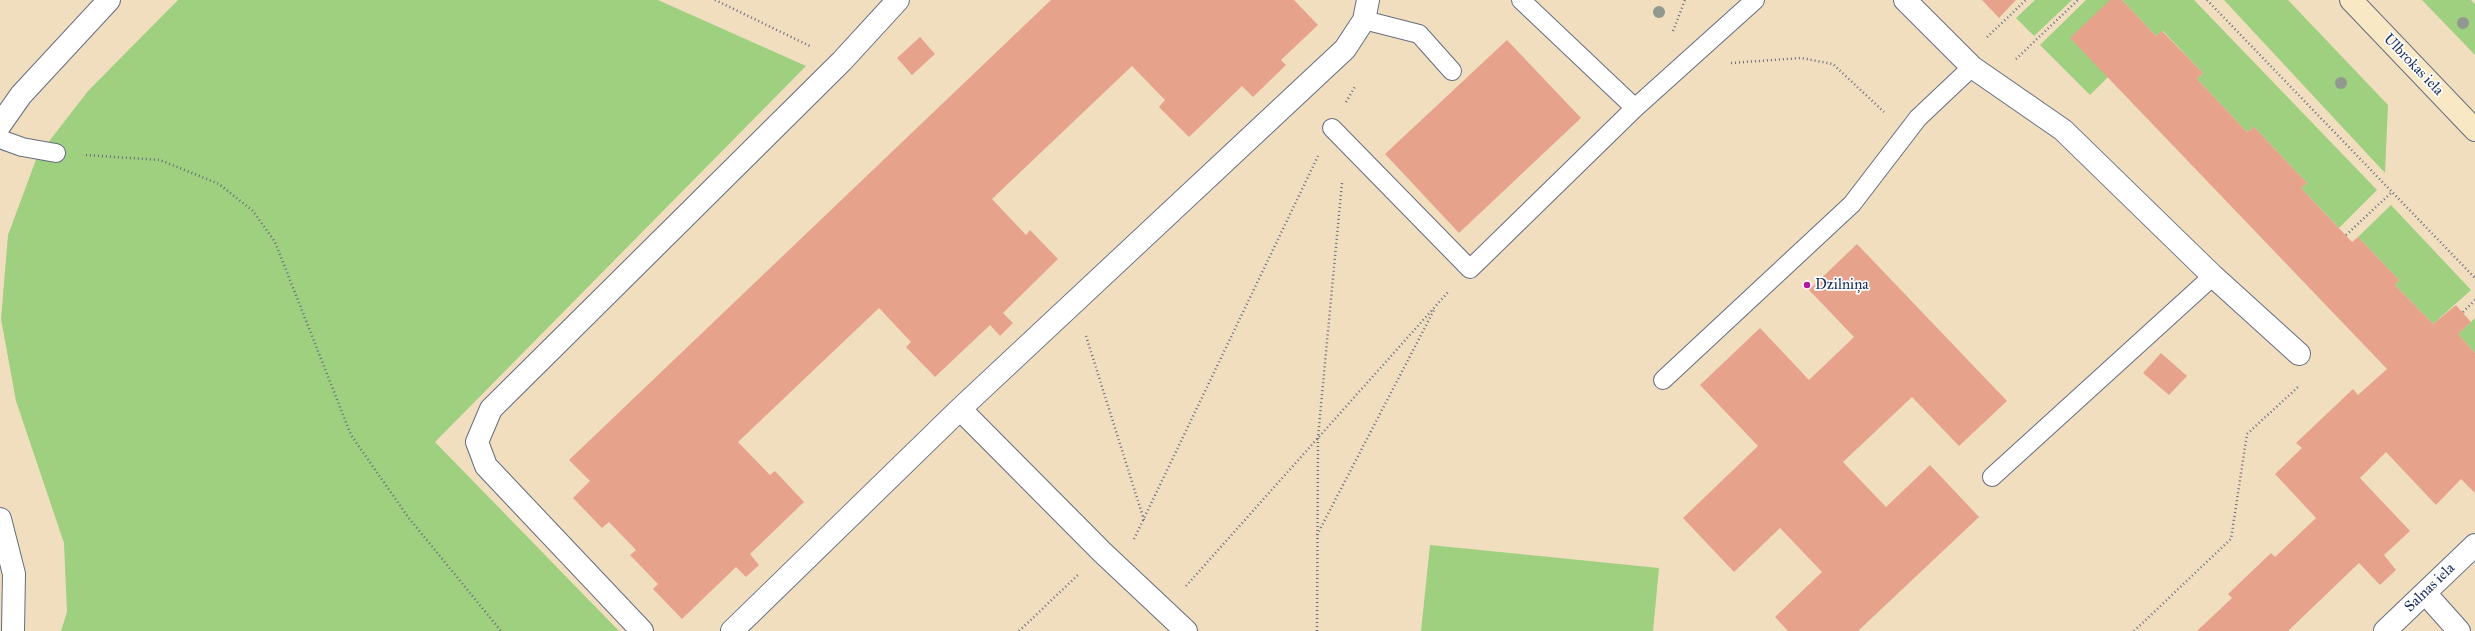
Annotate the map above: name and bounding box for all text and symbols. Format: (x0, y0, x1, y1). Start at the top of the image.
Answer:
street label: Ulbrokas iela (2379, 30, 2447, 100)
place label: Dzilniņa (1815, 276, 1869, 294)
marker: Dzilniņa (1802, 280, 1812, 290)
street label: Salnas iela (2401, 560, 2459, 616)

